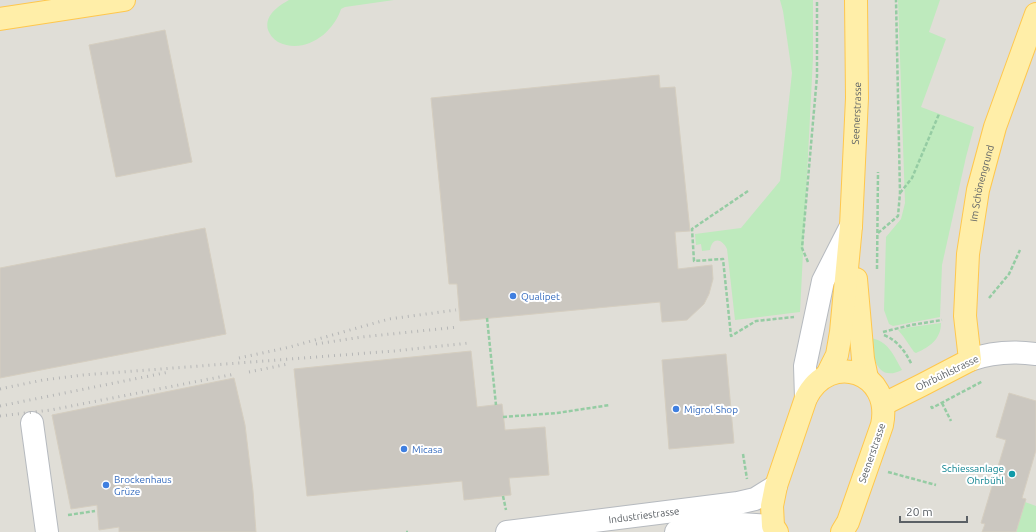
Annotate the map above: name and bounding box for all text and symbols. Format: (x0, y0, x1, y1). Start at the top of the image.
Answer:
street label: Seenerstrasse (849, 82, 863, 145)
street label: Im Schönengrund (968, 143, 996, 223)
marker: Qualipet (508, 291, 518, 301)
place label: Qualipet (521, 291, 560, 302)
street label: Ohrbühlstrasse (914, 353, 980, 393)
marker: Migrol Shop (671, 404, 681, 414)
place label: Migrol Shop (684, 404, 738, 415)
street label: Seenerstrasse (857, 422, 887, 484)
marker: Micasa (399, 444, 409, 454)
place label: Micasa (412, 444, 442, 455)
place label: Schiessanlage Ohrbühl (942, 463, 1004, 486)
marker: Schiessanlage Ohrbühl (1007, 469, 1017, 479)
place label: Brockenhaus Grüze (114, 474, 172, 497)
marker: Brockenhaus Grüze (101, 480, 111, 490)
scale bar (900, 498, 967, 524)
street label: Industriestrasse (608, 505, 680, 525)
text: 20 m (906, 505, 933, 518)

